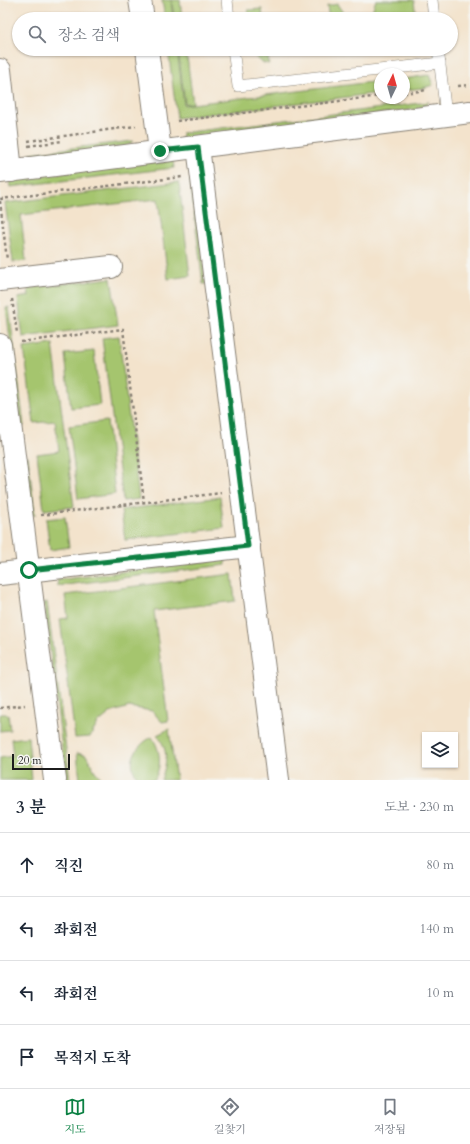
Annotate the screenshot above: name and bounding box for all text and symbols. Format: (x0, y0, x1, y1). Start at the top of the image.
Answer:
search box (12, 12, 458, 56)
icon: search (26, 23, 48, 45)
text: 장소 검색 (58, 25, 120, 45)
north arrow (374, 68, 410, 104)
route end (151, 142, 169, 160)
route start (20, 561, 38, 579)
map controls (422, 732, 458, 768)
button: layers (422, 732, 458, 768)
scale bar (12, 752, 70, 771)
text: 20 m (18, 753, 42, 768)
text: 3 분 (16, 796, 46, 819)
text: 도보 · 230 m (384, 798, 454, 816)
icon: ahead (16, 854, 38, 876)
text: 직진 (54, 856, 83, 876)
text: 80 m (426, 856, 454, 874)
icon: left (16, 918, 38, 940)
text: 좌회전 (54, 920, 97, 940)
text: 140 m (420, 920, 454, 938)
icon: left (16, 982, 38, 1004)
text: 좌회전 (54, 984, 97, 1004)
text: 10 m (426, 984, 454, 1002)
icon: arrive (16, 1046, 38, 1068)
text: 목적지 도착 (54, 1048, 130, 1068)
tab: 지도 (64, 1096, 86, 1137)
tab: 길찾기 (214, 1096, 246, 1137)
tab: 저장됨 (374, 1096, 406, 1137)

